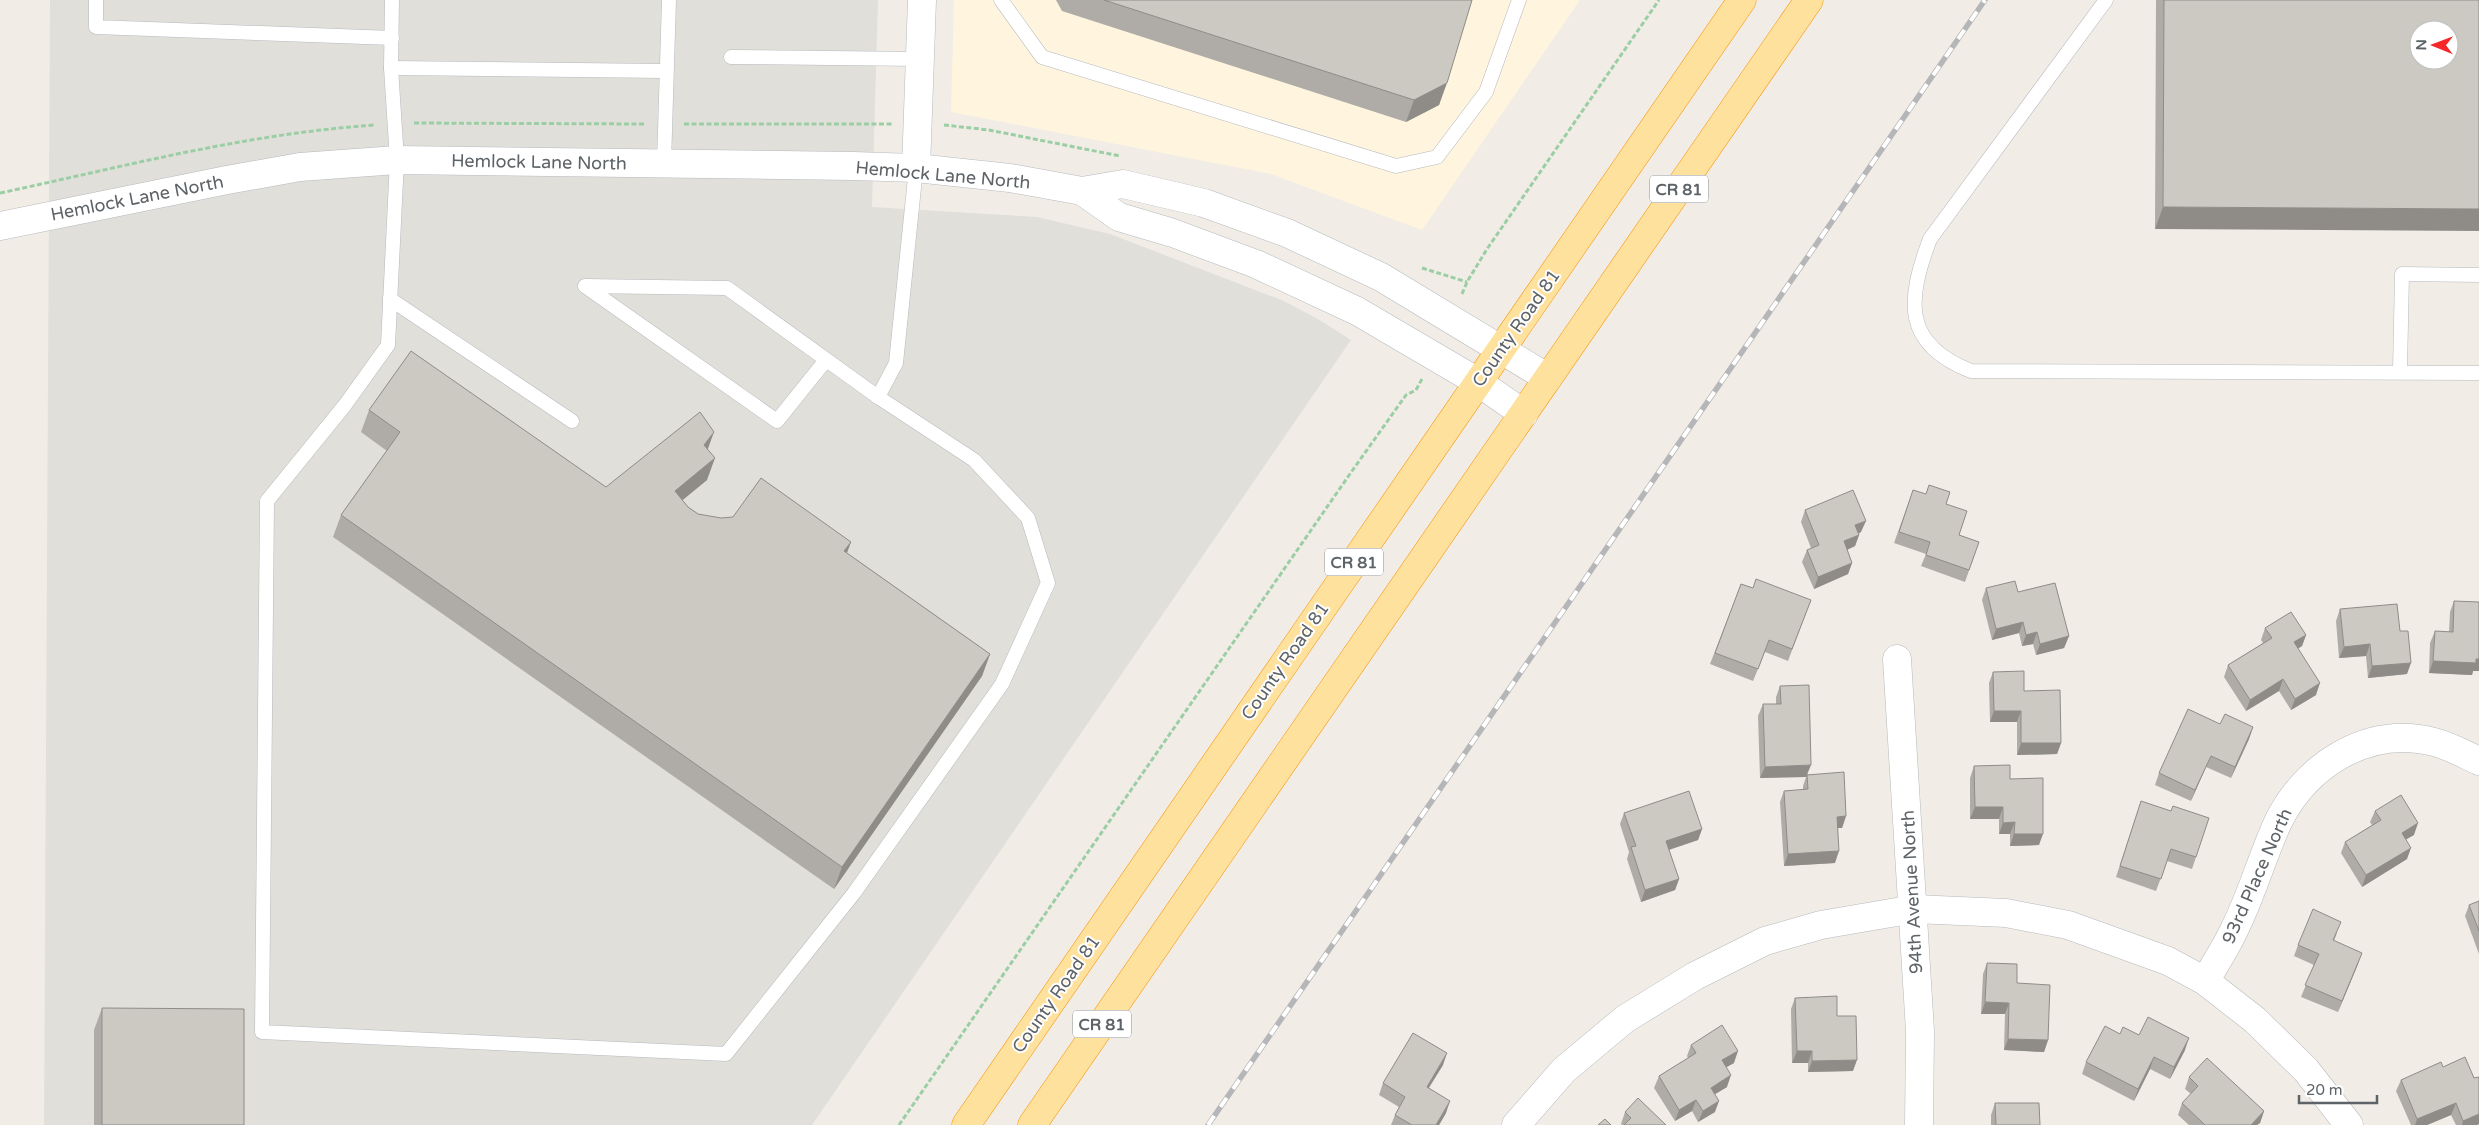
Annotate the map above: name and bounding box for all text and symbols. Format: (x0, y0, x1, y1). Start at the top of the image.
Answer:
north arrow (2409, 20, 2459, 70)
text: N (2413, 39, 2430, 51)
street label: Hemlock Lane North (451, 149, 627, 175)
street label: Hemlock Lane North (854, 156, 1032, 194)
street label: Hemlock Lane North (49, 170, 225, 226)
road number: CR 81 (1650, 175, 1708, 202)
street label: County Road 81 (1467, 265, 1565, 391)
road number: CR 81 (1325, 548, 1383, 576)
street label: County Road 81 (1236, 598, 1334, 724)
street label: 93rd Place North (2217, 805, 2297, 947)
street label: 94th Avenue North (1897, 809, 1927, 975)
street label: County Road 81 (1007, 931, 1105, 1057)
road number: CR 81 (1073, 1011, 1131, 1038)
scale bar (2299, 1072, 2376, 1104)
text: 20 m (2306, 1081, 2343, 1099)

